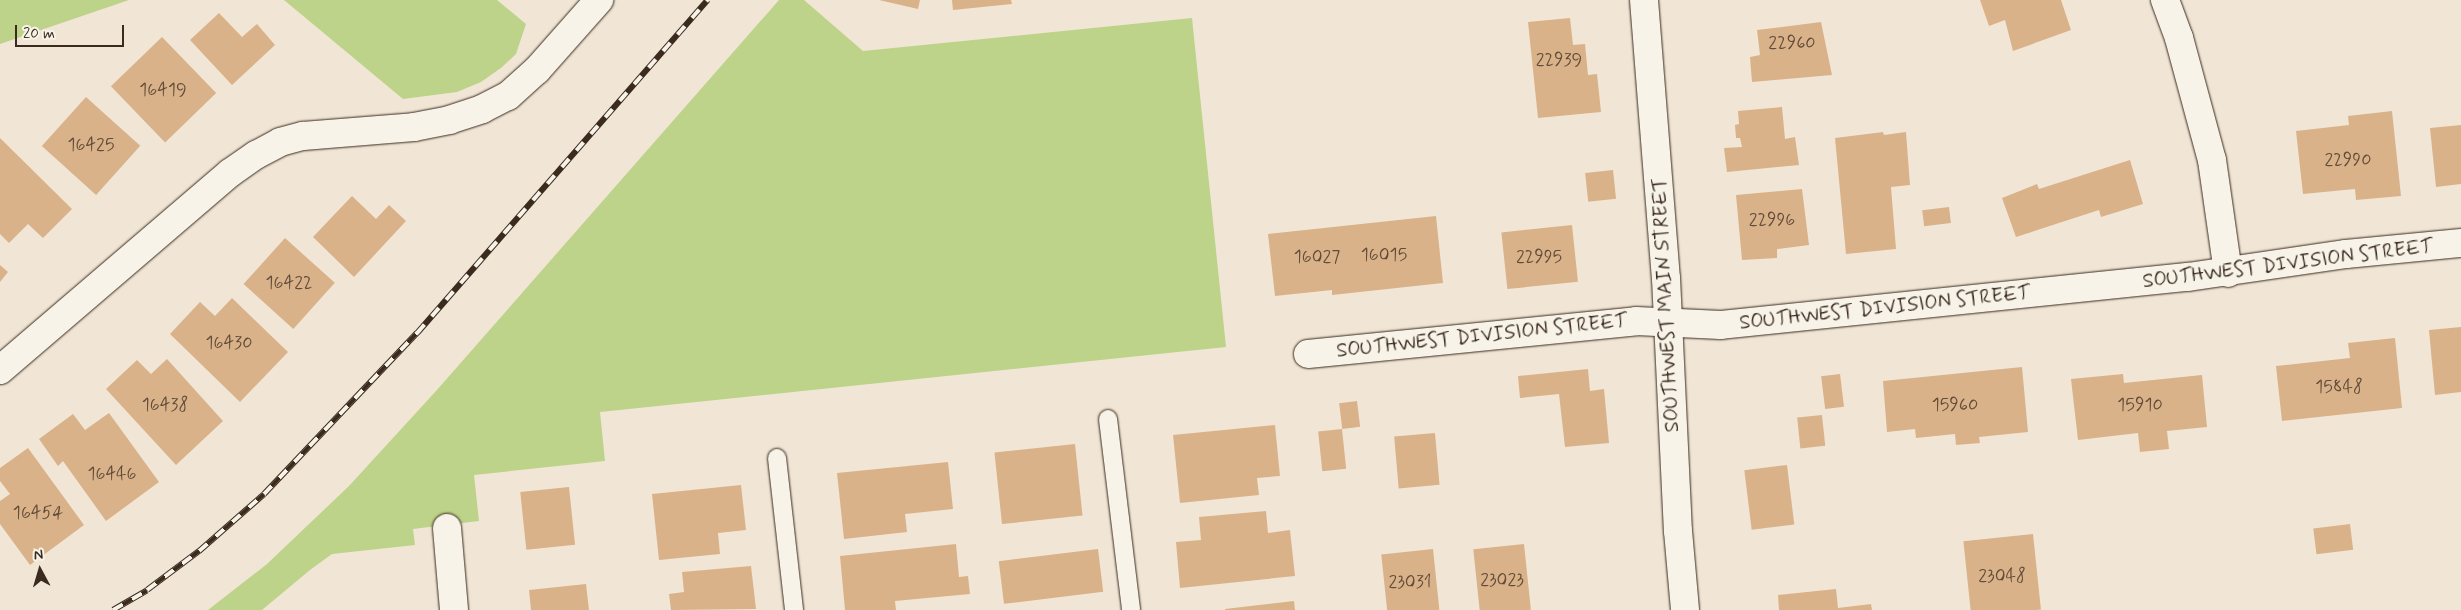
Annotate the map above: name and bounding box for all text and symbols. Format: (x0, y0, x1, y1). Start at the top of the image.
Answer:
scale bar (18, 15, 126, 47)
text: 20 m (23, 24, 55, 44)
house number: 22960 (1768, 32, 1816, 54)
house number: 22939 (1536, 49, 1582, 71)
house number: 16419 (139, 79, 187, 101)
house number: 16425 (67, 134, 115, 156)
house number: 22990 (2325, 149, 2371, 171)
street label: SOUTHWEST MAIN STREET (1647, 176, 1685, 434)
house number: 22996 (1749, 209, 1795, 231)
street label: SOUTHWEST DIVISION STREET (2141, 234, 2435, 294)
house number: 16015 (1361, 244, 1407, 266)
house number: 16027 (1294, 246, 1340, 268)
house number: 22995 (1516, 246, 1562, 268)
house number: 16422 (266, 272, 312, 294)
street label: SOUTHWEST DIVISION STREET (1738, 281, 2032, 335)
street label: SOUTHWEST DIVISION STREET (1335, 309, 1629, 363)
house number: 16430 (205, 332, 253, 354)
house number: 15848 (2315, 376, 2363, 398)
house number: 16438 (142, 394, 188, 416)
house number: 15960 (1932, 394, 1978, 416)
house number: 15910 (2117, 394, 2163, 416)
house number: 16446 (87, 463, 137, 485)
house number: 16454 (13, 502, 63, 524)
north arrow (15, 545, 65, 595)
text: N (33, 546, 44, 565)
house number: 23048 (1978, 565, 2026, 587)
house number: 23023 (1480, 569, 1524, 591)
house number: 23031 (1388, 571, 1432, 593)

